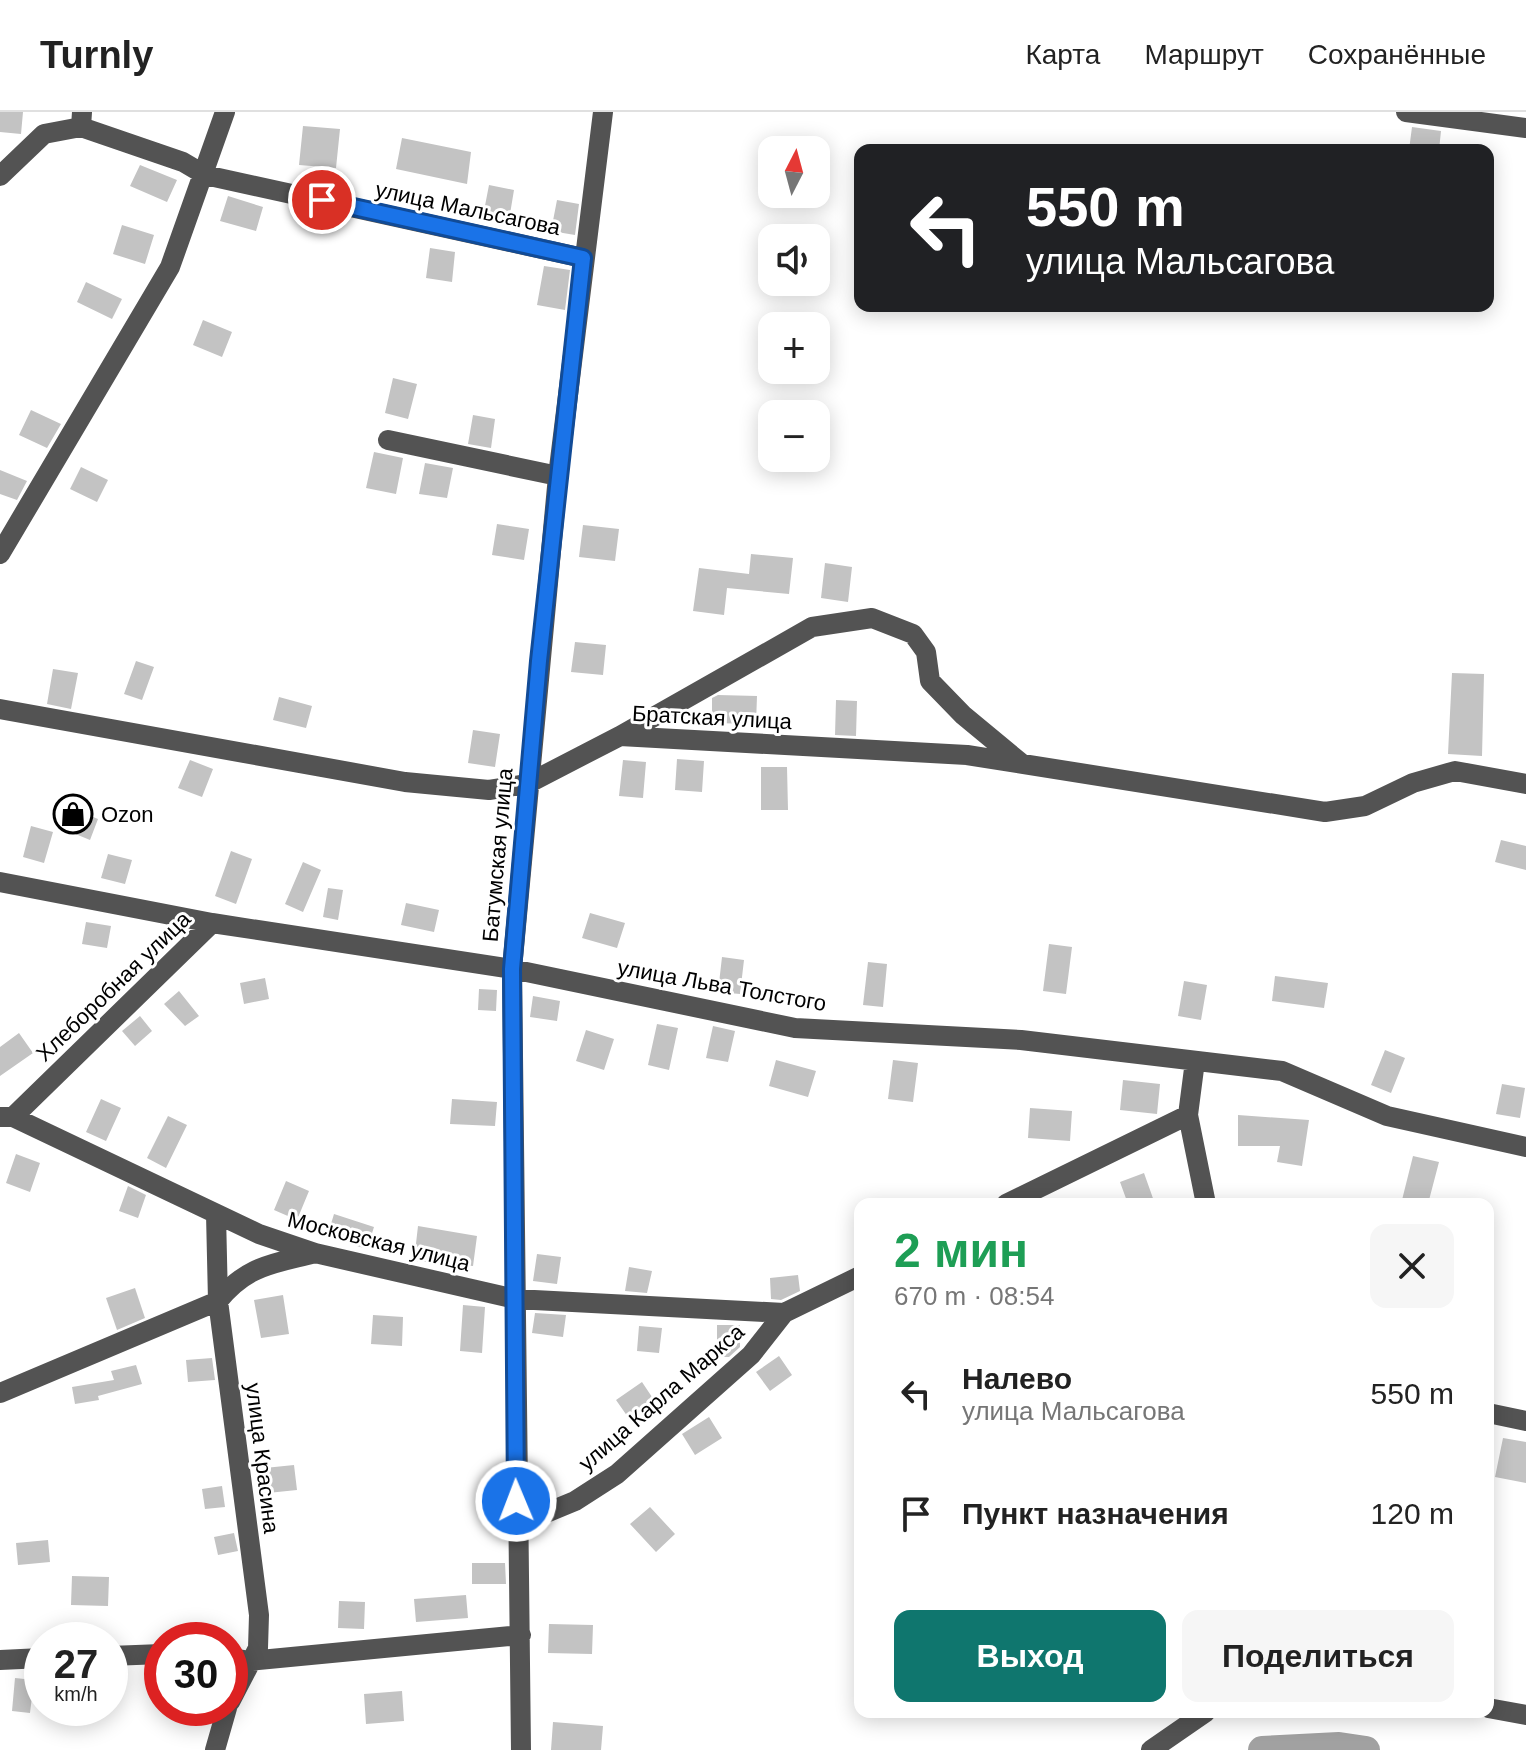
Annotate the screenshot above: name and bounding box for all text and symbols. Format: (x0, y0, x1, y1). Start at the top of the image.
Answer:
text: Turnly (40, 34, 153, 76)
text: Карта (1025, 39, 1100, 70)
text: Маршрут (1144, 39, 1264, 70)
text: Сохранённые (1308, 39, 1486, 70)
north arrow (758, 136, 830, 208)
map controls (758, 136, 830, 472)
pin (288, 166, 356, 234)
text: 550 m (1026, 175, 1185, 238)
icon: left (894, 176, 998, 280)
street label: улица Мальсагова (373, 177, 563, 240)
icon: arrive (300, 178, 344, 222)
button: sound (758, 224, 830, 296)
text: улица Мальсагова (1026, 241, 1334, 282)
button: + (758, 312, 830, 384)
button: − (758, 400, 830, 472)
street label: Братская улица (631, 701, 793, 734)
street label: Батумская улица (477, 766, 518, 943)
shop icon: Ozon (52, 793, 94, 835)
place label: Ozon (101, 802, 154, 827)
street label: Хлеборобная улица (31, 906, 196, 1066)
street label: улица Льва Толстого (616, 955, 828, 1016)
street label: Московская улица (285, 1207, 473, 1276)
text: 2 мин (894, 1224, 1028, 1277)
button: close (1370, 1224, 1454, 1308)
text: 670 m · 08:54 (894, 1281, 1054, 1311)
street label: улица Карла Маркса (574, 1318, 750, 1476)
text: Налево (962, 1362, 1072, 1395)
icon: left (894, 1372, 938, 1416)
text: 550 m (1371, 1377, 1454, 1410)
street label: улица Красина (241, 1381, 284, 1536)
text: улица Мальсагова (962, 1396, 1185, 1426)
position arrow (474, 1459, 558, 1543)
icon: arrive (894, 1492, 938, 1536)
text: Пункт назначения (962, 1497, 1229, 1530)
text: 120 m (1371, 1497, 1454, 1530)
button: Выход (894, 1610, 1166, 1702)
button: Поделиться (1182, 1610, 1454, 1702)
speed limit sign: 30 (144, 1622, 248, 1726)
text: 27 (54, 1642, 98, 1686)
text: km/h (54, 1683, 98, 1705)

